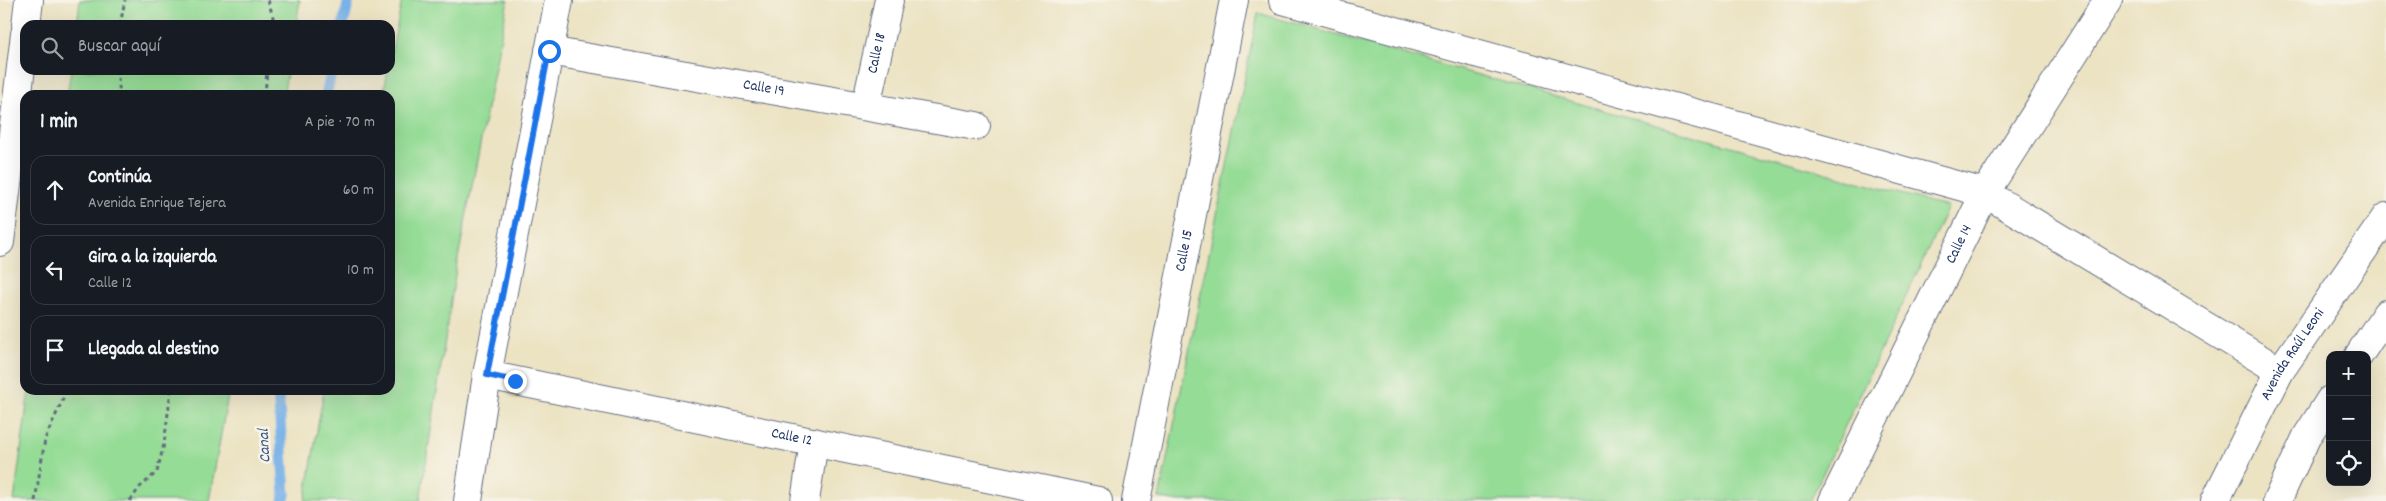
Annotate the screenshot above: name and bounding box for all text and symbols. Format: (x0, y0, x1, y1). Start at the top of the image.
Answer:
search box (20, 20, 395, 75)
street label: Calle 18 (862, 31, 893, 76)
icon: search (38, 34, 66, 62)
text: Buscar aquí (78, 34, 160, 61)
route start (538, 40, 561, 63)
street label: Calle 19 (741, 74, 786, 103)
text: 1 min (40, 108, 77, 138)
text: A pie · 70 m (305, 111, 375, 134)
text: Continúa (88, 165, 151, 192)
icon: ahead (41, 176, 69, 204)
text: 60 m (343, 179, 374, 202)
text: Avenida Enrique Tejera (88, 192, 226, 215)
street label: Calle 14 (1941, 221, 1979, 268)
street label: Calle 15 (1170, 228, 1200, 273)
text: Gira a la izquierda (88, 245, 216, 272)
icon: left (41, 256, 69, 284)
text: 10 m (347, 259, 374, 282)
text: Calle 12 (88, 272, 132, 295)
street label: Avenida Raúl Leoni (2256, 304, 2331, 405)
icon: arrive (41, 336, 69, 364)
text: Llegada al destino (88, 337, 219, 364)
map controls (2326, 351, 2371, 486)
button: + (2326, 351, 2371, 396)
route end (504, 370, 527, 393)
button: − (2326, 396, 2371, 441)
street label: Calle 12 (769, 423, 814, 453)
water label: Canal (253, 427, 277, 464)
button: locate (2326, 441, 2371, 486)

